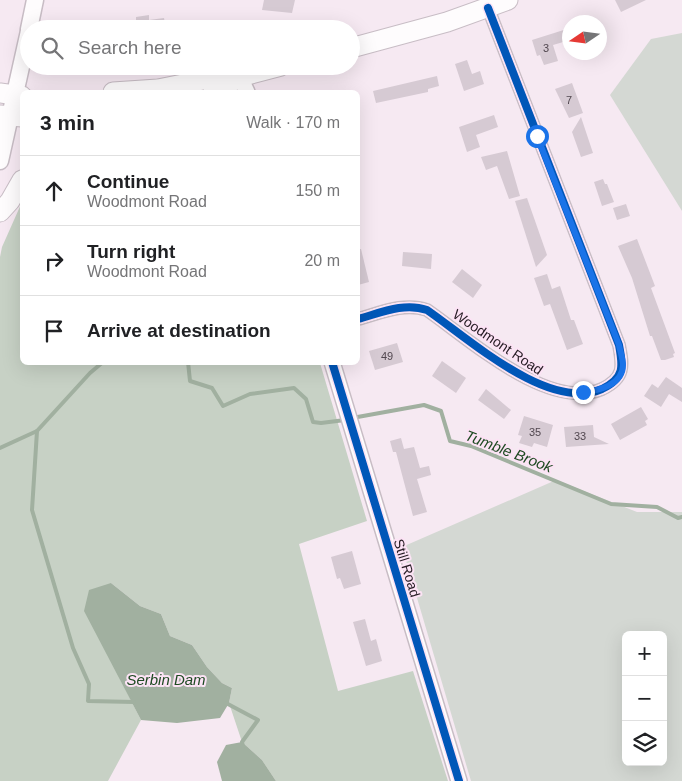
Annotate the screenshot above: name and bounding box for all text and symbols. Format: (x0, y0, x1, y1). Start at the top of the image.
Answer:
north arrow (562, 15, 607, 60)
search box (20, 20, 360, 75)
icon: search (38, 34, 66, 62)
text: Search here (78, 37, 182, 58)
house number: 3 (543, 42, 549, 54)
house number: 7 (566, 94, 572, 106)
text: 3 min (40, 111, 95, 134)
text: Walk · 170 m (246, 114, 340, 131)
route start (526, 125, 549, 148)
text: Continue (87, 171, 169, 192)
icon: ahead (40, 177, 68, 205)
text: 150 m (296, 182, 340, 199)
text: Woodmont Road (87, 193, 207, 210)
text: Turn right (87, 241, 175, 262)
icon: right (40, 247, 68, 275)
text: 20 m (304, 252, 340, 269)
text: Woodmont Road (87, 263, 207, 280)
street label: Woodmont Road (450, 306, 546, 378)
icon: arrive (40, 317, 68, 345)
text: Arrive at destination (87, 320, 271, 341)
house number: 49 (381, 350, 393, 362)
route end (572, 381, 595, 404)
house number: 35 (529, 426, 541, 438)
water label: Tumble Brook (463, 427, 557, 476)
house number: 33 (574, 430, 586, 442)
street label: Still Road (391, 537, 423, 599)
map controls (622, 631, 667, 766)
button: + (622, 631, 667, 676)
water label: Serbin Dam (126, 671, 206, 688)
button: − (622, 676, 667, 721)
button: layers (622, 721, 667, 766)

